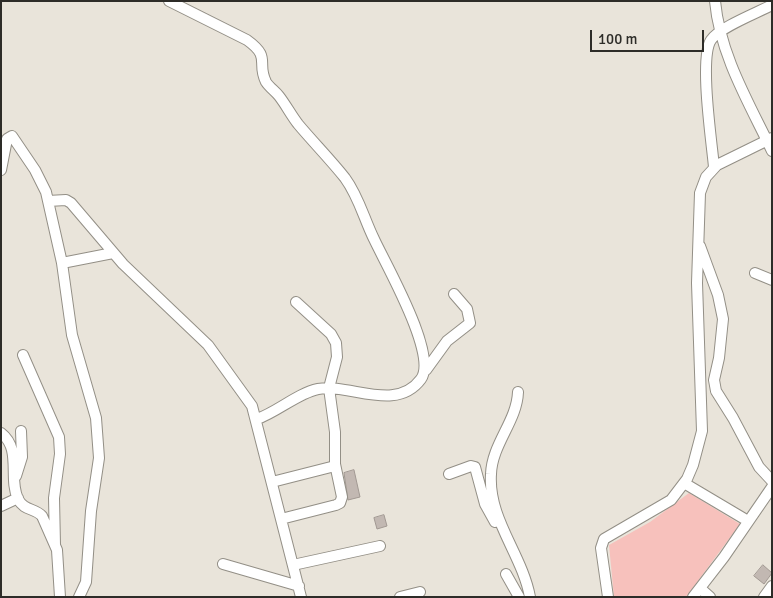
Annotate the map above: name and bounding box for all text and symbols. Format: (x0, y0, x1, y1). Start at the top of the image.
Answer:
scale bar (593, 20, 707, 52)
text: 100 m (598, 30, 638, 48)

